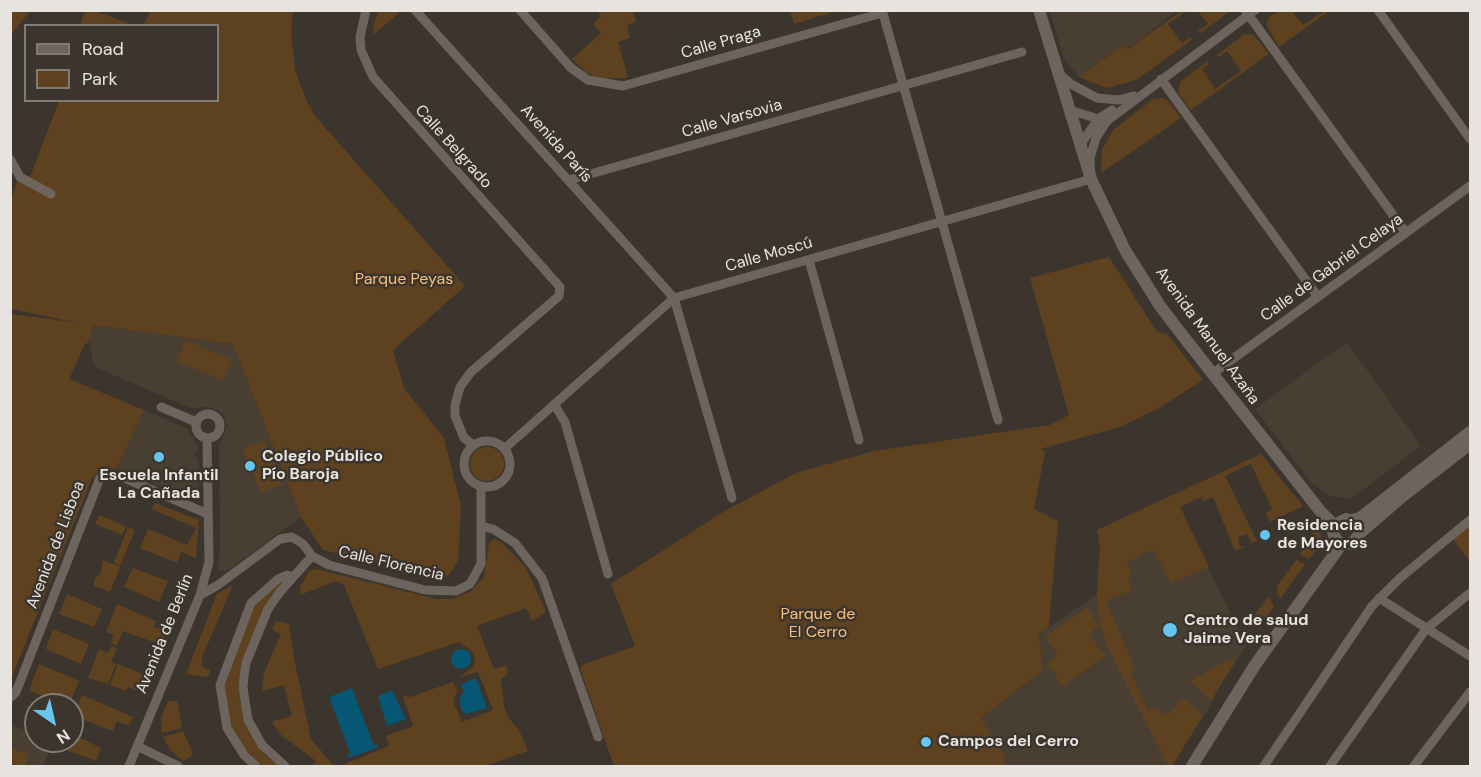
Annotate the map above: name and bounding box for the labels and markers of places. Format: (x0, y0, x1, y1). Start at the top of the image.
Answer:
place label: Colegio Público Pío Baroja (262, 447, 383, 485)
marker: Escuela Infantil La Cañada (152, 450, 166, 464)
marker: Colegio Público Pío Baroja (243, 459, 257, 473)
place label: Escuela Infantil La Cañada (99, 466, 219, 504)
place label: Residencia de Mayores (1277, 516, 1367, 554)
marker: Residencia de Mayores (1258, 528, 1272, 542)
place label: Centro de salud Jaime Vera (1184, 611, 1309, 649)
marker: Centro de salud Jaime Vera (1161, 621, 1179, 639)
place label: Campos del Cerro (938, 732, 1079, 752)
marker: Campos del Cerro (919, 735, 933, 749)

